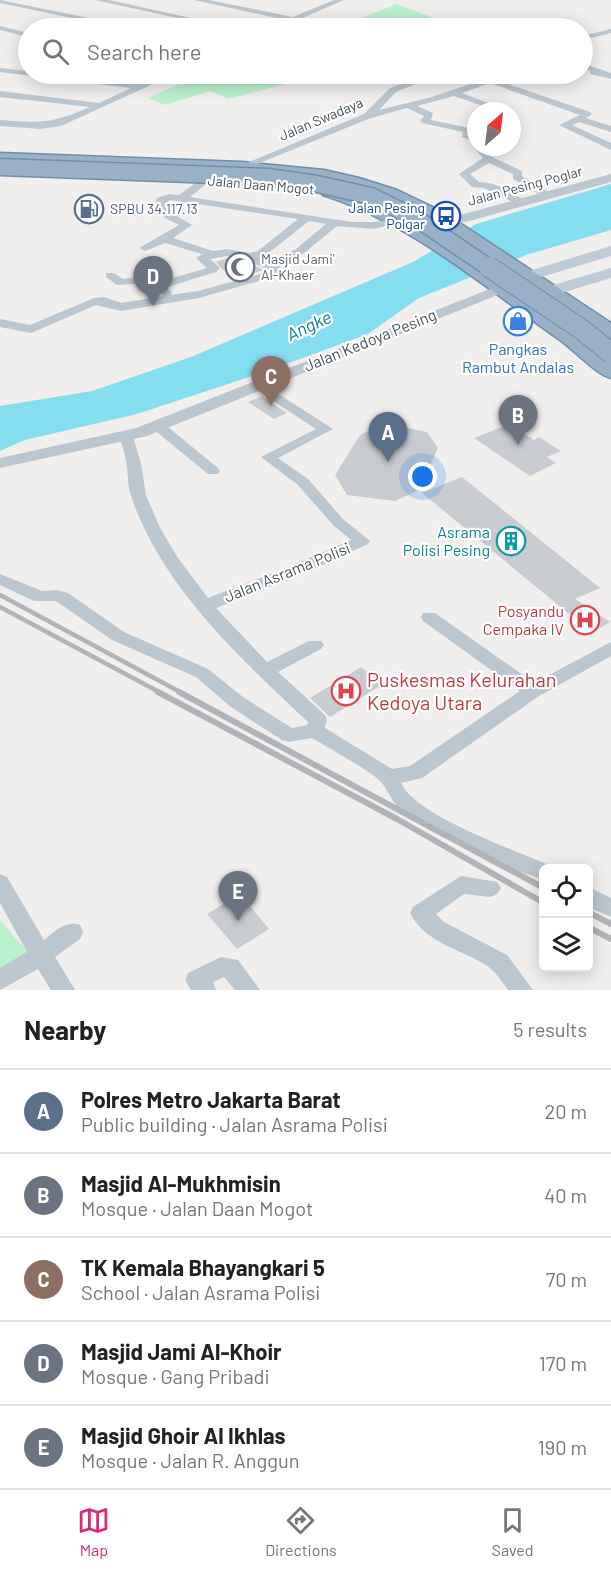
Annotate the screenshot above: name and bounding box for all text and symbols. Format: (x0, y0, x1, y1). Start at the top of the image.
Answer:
search box (18, 18, 593, 84)
icon: search (39, 35, 72, 68)
text: Search here (87, 38, 201, 64)
street label: Jalan Swadaya (276, 93, 365, 144)
north arrow (467, 102, 521, 156)
street label: Jalan Pesing Poglar (466, 162, 584, 209)
street label: Jalan Daan Mogot (207, 171, 315, 198)
fuel station icon: SPBU 34.117.13 (73, 193, 105, 225)
place label: Jalan Pesing Polgar (348, 199, 425, 232)
place label: SPBU 34.117.13 (110, 200, 198, 217)
bus stop icon: Jalan Pesing Polgar (430, 200, 462, 232)
place label: Masjid Jami' Al-Khaer (261, 250, 335, 283)
mosque icon: Masjid Jami' Al-Khaer (224, 251, 256, 283)
pin: D (134, 256, 172, 306)
street label: Jalan Kedoya Pesing (301, 304, 439, 375)
water label: Angke (283, 305, 335, 345)
shop icon: Pangkas Rambut Andalas (502, 305, 534, 337)
place label: Pangkas Rambut Andalas (462, 339, 574, 376)
pin: C (252, 356, 290, 406)
pin: B (498, 396, 538, 445)
pin: A (368, 412, 408, 462)
your location (408, 462, 437, 491)
place label: Asrama Polisi Pesing (403, 522, 490, 559)
building icon: Asrama Polisi Pesing (495, 525, 527, 557)
street label: Jalan Asrama Polisi (221, 538, 353, 606)
place label: Posyandu Cempaka IV (483, 601, 564, 638)
hospital icon: Posyandu Cempaka IV (569, 604, 601, 636)
place label: Puskesmas Kelurahan Kedoya Utara (367, 667, 556, 714)
hospital icon: Puskesmas Kelurahan Kedoya Utara (330, 675, 362, 707)
map controls (539, 864, 593, 972)
button: locate (539, 864, 593, 918)
pin: E (218, 872, 258, 921)
button: layers (539, 918, 593, 972)
text: Nearby (24, 1014, 106, 1045)
text: 5 results (513, 1017, 587, 1041)
text: Polres Metro Jakarta Barat (81, 1086, 341, 1112)
text: A (37, 1099, 50, 1123)
text: 20 m (544, 1099, 587, 1123)
text: Public building · Jalan Asrama Polisi (81, 1112, 388, 1136)
text: Masjid Al-Mukhmisin (81, 1170, 281, 1196)
text: B (37, 1183, 50, 1207)
text: 40 m (544, 1183, 587, 1207)
text: Mosque · Jalan Daan Mogot (81, 1196, 313, 1220)
text: TK Kemala Bhayangkari 5 (81, 1254, 325, 1280)
text: C (37, 1267, 50, 1291)
text: 70 m (546, 1267, 587, 1291)
text: School · Jalan Asrama Polisi (81, 1280, 320, 1304)
text: Masjid Jami Al-Khoir (81, 1338, 281, 1364)
text: D (37, 1351, 50, 1375)
text: 170 m (539, 1351, 587, 1375)
text: Mosque · Gang Pribadi (81, 1364, 270, 1388)
text: Masjid Ghoir Al Ikhlas (81, 1422, 286, 1448)
text: E (38, 1435, 49, 1459)
text: 190 m (538, 1435, 587, 1459)
text: Mosque · Jalan R. Anggun (81, 1448, 299, 1472)
tab: Map (77, 1504, 110, 1559)
tab: Directions (265, 1504, 337, 1559)
tab: Saved (492, 1504, 534, 1559)

